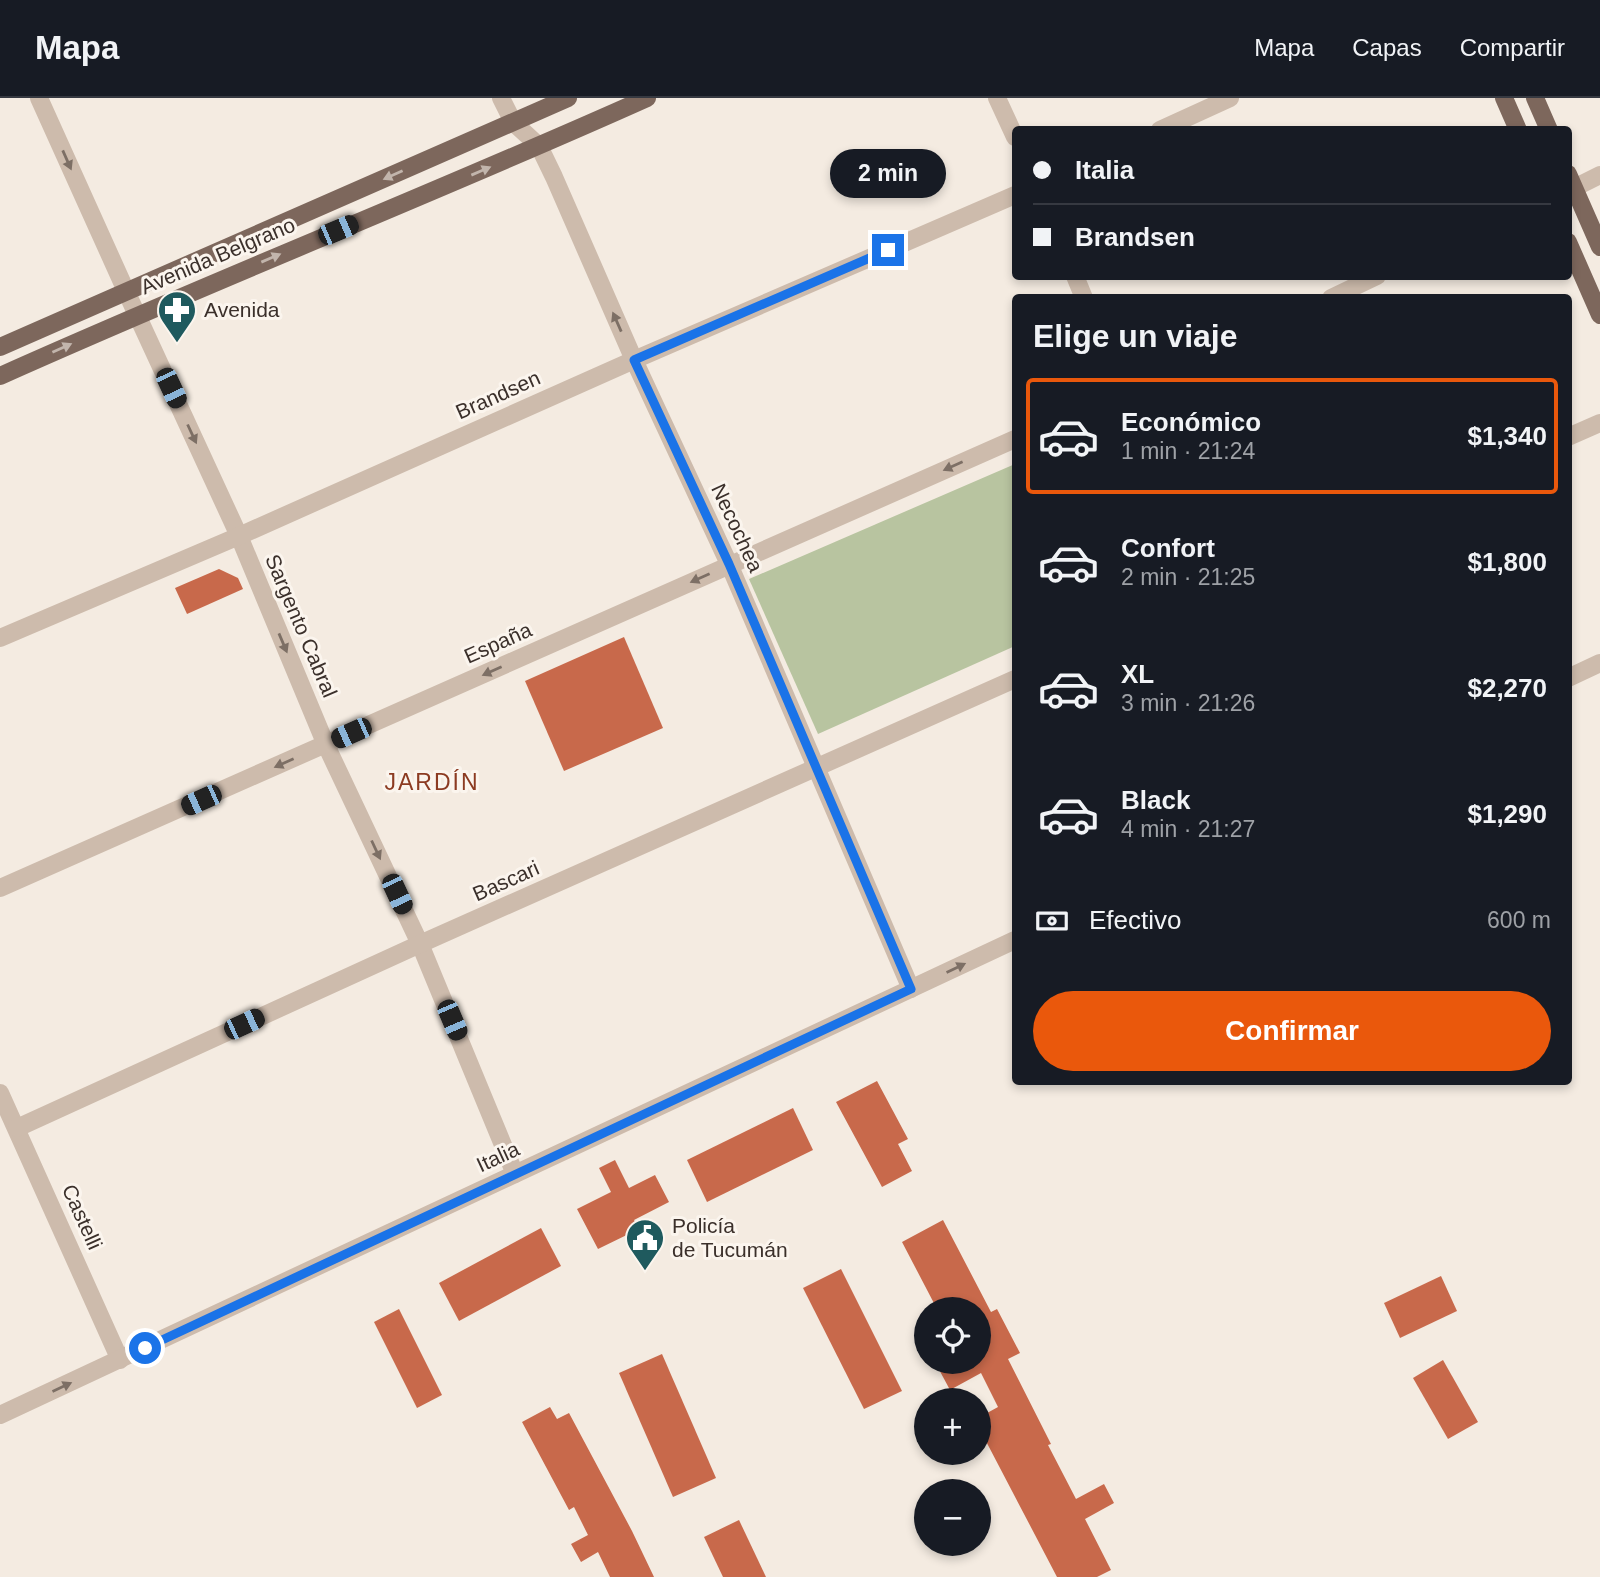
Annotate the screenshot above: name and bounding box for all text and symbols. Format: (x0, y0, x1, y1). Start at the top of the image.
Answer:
text: Mapa (35, 29, 119, 66)
text: Mapa (1254, 34, 1314, 61)
text: Capas (1352, 34, 1422, 61)
text: Compartir (1460, 34, 1565, 61)
callout: 2 min (830, 149, 946, 198)
one-way arrow (62, 150, 73, 171)
text: Italia (1075, 155, 1134, 185)
text: 2 min (858, 160, 918, 186)
one-way arrow (471, 165, 492, 176)
one-way arrow (382, 169, 403, 180)
car (315, 212, 362, 248)
street label: Avenida Belgrano (137, 213, 298, 298)
text: Brandsen (1075, 222, 1195, 252)
route end (872, 234, 904, 266)
one-way arrow (261, 253, 282, 264)
pharmacy icon: Avenida (156, 289, 198, 344)
place label: Avenida (204, 298, 280, 321)
one-way arrow (611, 311, 622, 332)
text: Elige un viaje (1033, 318, 1238, 354)
one-way arrow (52, 342, 73, 353)
car (153, 365, 190, 411)
street label: Brandsen (452, 366, 544, 423)
icon: car (1037, 405, 1100, 468)
text: Económico (1121, 407, 1261, 437)
text: $1,340 (1467, 421, 1547, 451)
one-way arrow (186, 424, 198, 444)
text: 1 min · 21:24 (1121, 438, 1255, 464)
one-way arrow (942, 461, 963, 472)
street label: Necochea (707, 480, 768, 576)
icon: car (1037, 531, 1100, 594)
text: Confort (1121, 533, 1215, 563)
text: $1,800 (1467, 547, 1547, 577)
street label: Sargento Cabral (261, 551, 342, 701)
text: 2 min · 21:25 (1121, 564, 1255, 590)
one-way arrow (689, 573, 710, 584)
street label: España (461, 617, 535, 668)
one-way arrow (278, 632, 289, 653)
icon: car (1037, 657, 1100, 720)
text: XL (1121, 659, 1154, 689)
one-way arrow (482, 665, 502, 677)
text: $2,270 (1467, 673, 1547, 703)
text: 3 min · 21:26 (1121, 690, 1255, 716)
car (328, 715, 375, 751)
one-way arrow (274, 757, 294, 769)
district label: JARDÍN (384, 769, 480, 795)
car (178, 782, 225, 818)
icon: car (1037, 783, 1100, 846)
text: Black (1121, 785, 1190, 815)
text: $1,290 (1467, 799, 1547, 829)
text: 4 min · 21:27 (1121, 816, 1255, 842)
one-way arrow (370, 840, 382, 860)
street label: Bascari (469, 856, 542, 905)
car (379, 871, 416, 917)
icon: cash (1033, 902, 1071, 940)
text: Efectivo (1089, 905, 1182, 935)
text: 600 m (1487, 907, 1551, 933)
one-way arrow (946, 962, 966, 974)
button: Confirmar (1033, 991, 1551, 1071)
car (435, 997, 470, 1043)
car (221, 1006, 268, 1042)
street label: Italia (473, 1137, 523, 1176)
street label: Castelli (58, 1181, 107, 1253)
place label: Policía de Tucumán (672, 1214, 788, 1261)
public building icon: Policía de Tucumán (624, 1217, 666, 1272)
map controls (914, 1297, 991, 1556)
button: locate (914, 1297, 991, 1374)
route start (129, 1332, 161, 1364)
one-way arrow (52, 1381, 72, 1393)
button: + (914, 1388, 991, 1465)
button: − (914, 1479, 991, 1556)

